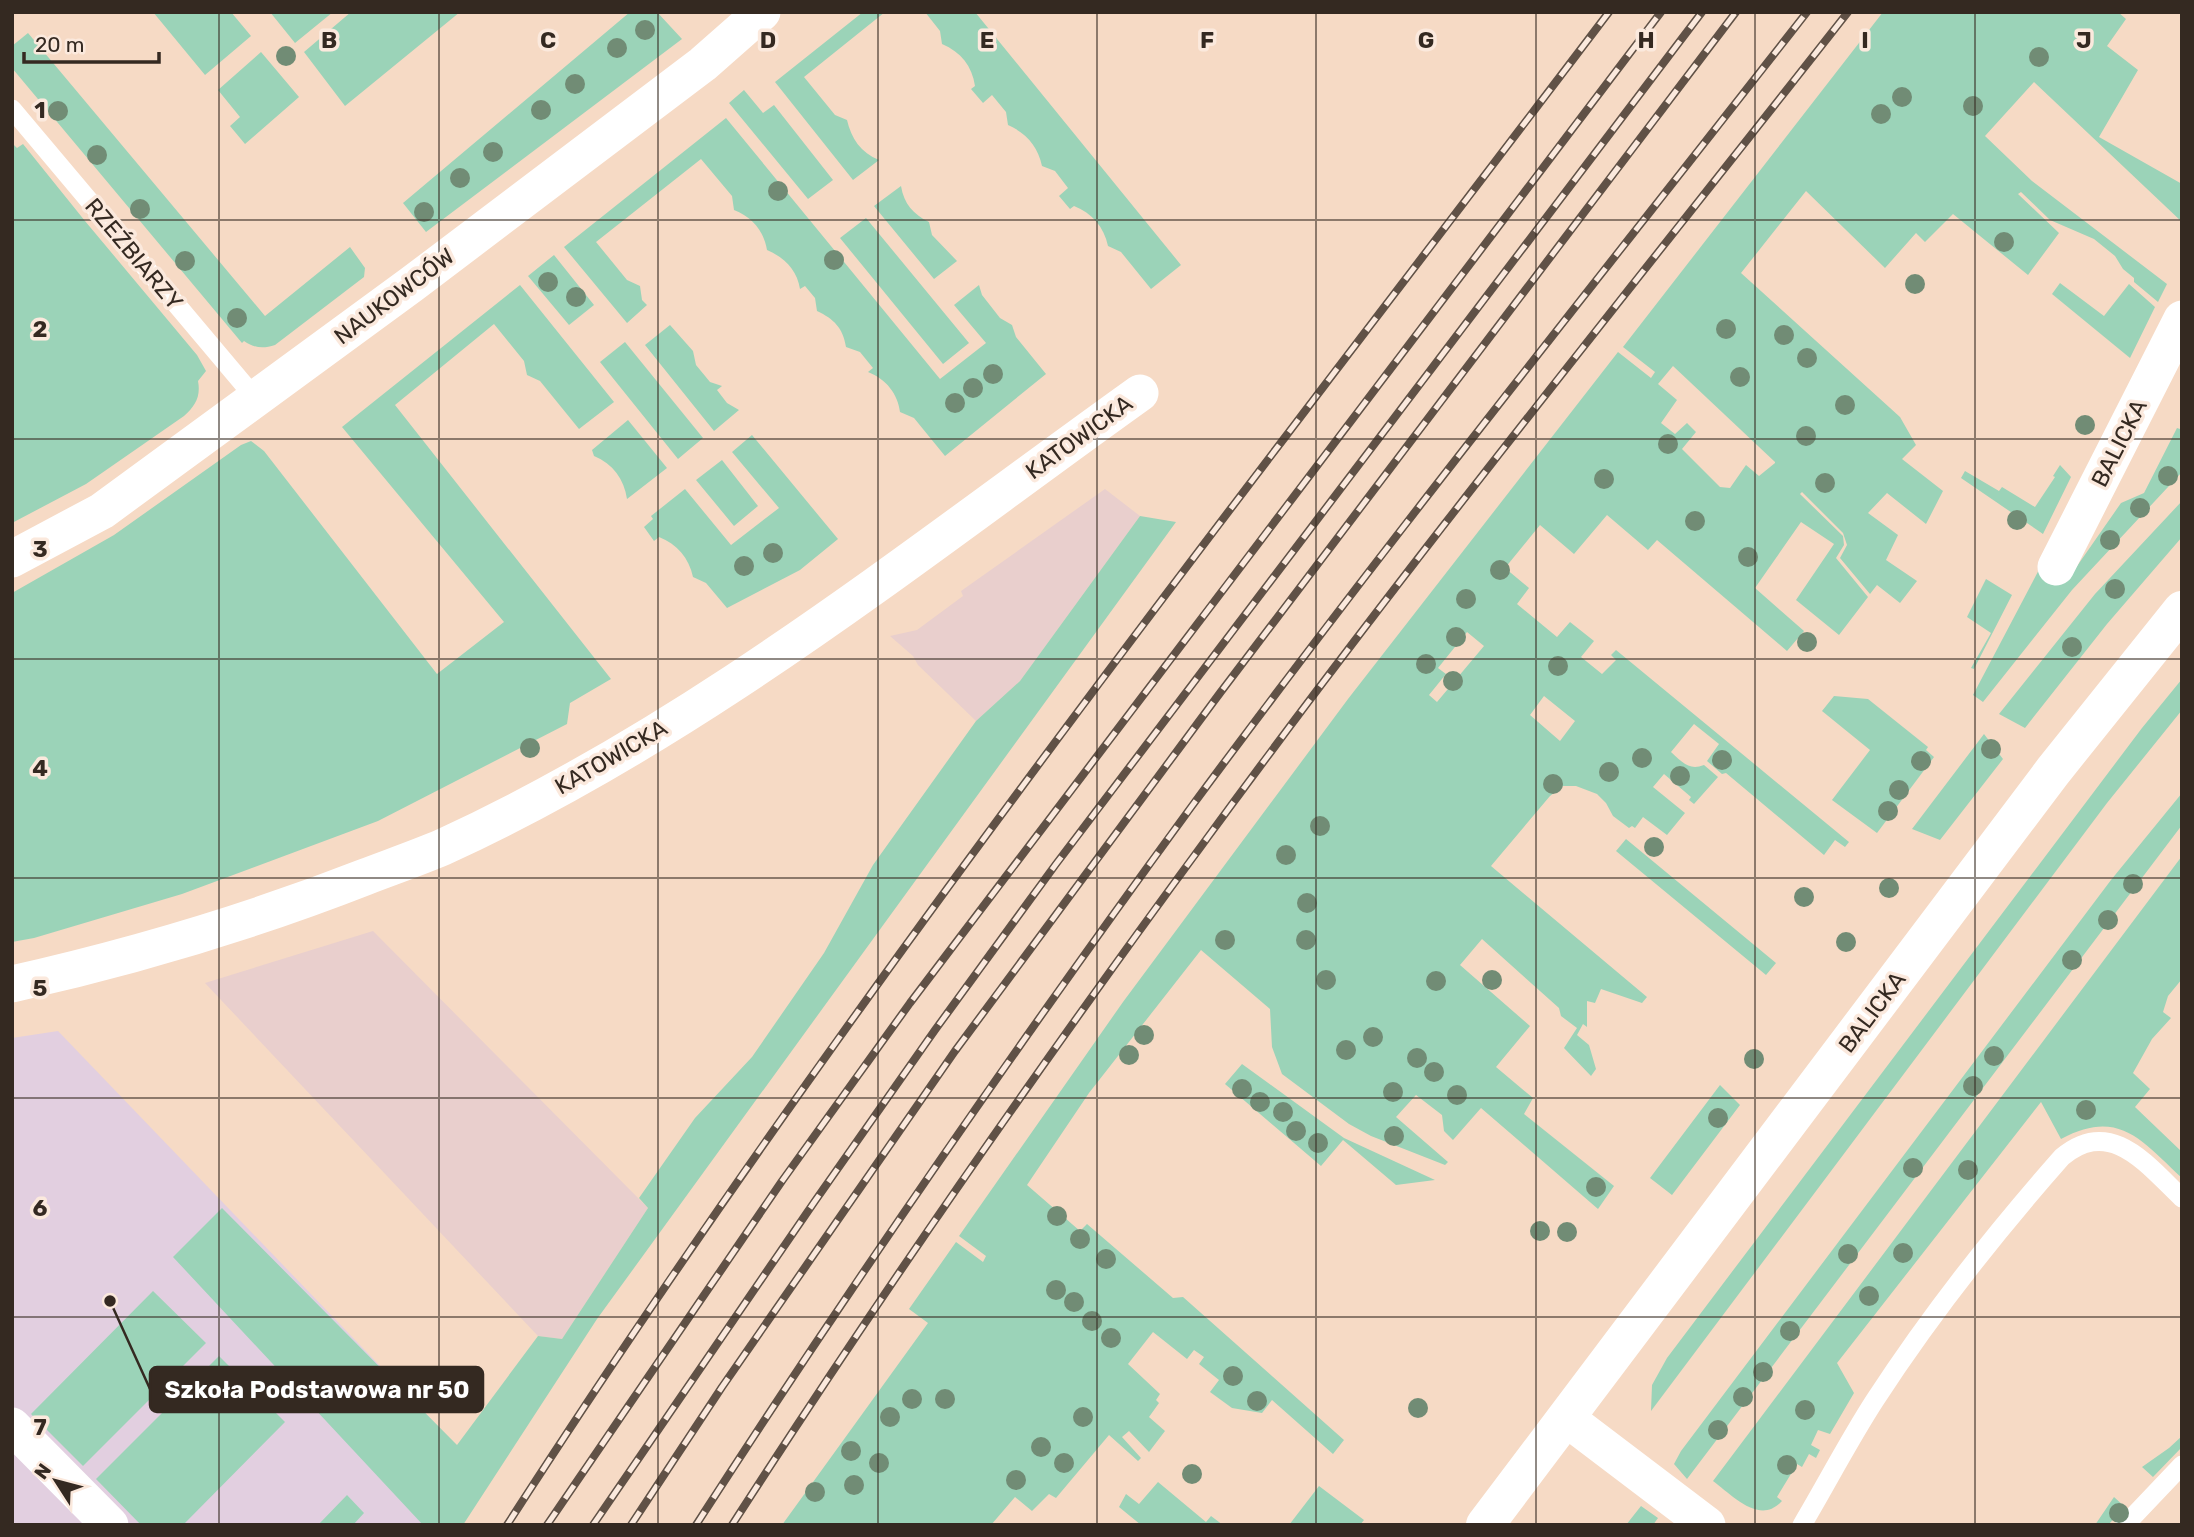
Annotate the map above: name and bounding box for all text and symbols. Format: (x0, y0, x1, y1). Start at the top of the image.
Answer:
scale bar (24, 21, 159, 65)
text: B (321, 26, 337, 54)
text: C (540, 26, 556, 54)
text: D (760, 26, 776, 54)
text: E (980, 26, 994, 54)
text: F (1200, 26, 1214, 54)
text: G (1418, 26, 1434, 54)
text: H (1637, 26, 1655, 54)
text: I (1861, 26, 1869, 54)
text: J (2076, 26, 2092, 54)
text: 20 m (35, 32, 84, 57)
text: 1 (34, 96, 46, 124)
street label: RZEŹBIARZY (79, 192, 189, 316)
street label: NAUKOWCÓW (329, 242, 459, 350)
text: 2 (33, 315, 47, 343)
street label: KATOWICKA (1020, 389, 1138, 485)
street label: BALICKA (2085, 395, 2153, 491)
text: 3 (32, 535, 48, 563)
street label: KATOWICKA (550, 714, 672, 800)
text: 4 (32, 754, 48, 782)
street label: BALICKA (1832, 966, 1912, 1058)
text: 5 (33, 974, 48, 1002)
text: 6 (33, 1194, 48, 1222)
callout: Szkoła Podstawowa nr 50 (150, 1367, 483, 1412)
text: Szkoła Podstawowa nr 50 (165, 1376, 469, 1404)
text: 7 (33, 1413, 47, 1441)
north arrow (21, 1446, 91, 1516)
text: N (29, 1459, 56, 1484)

